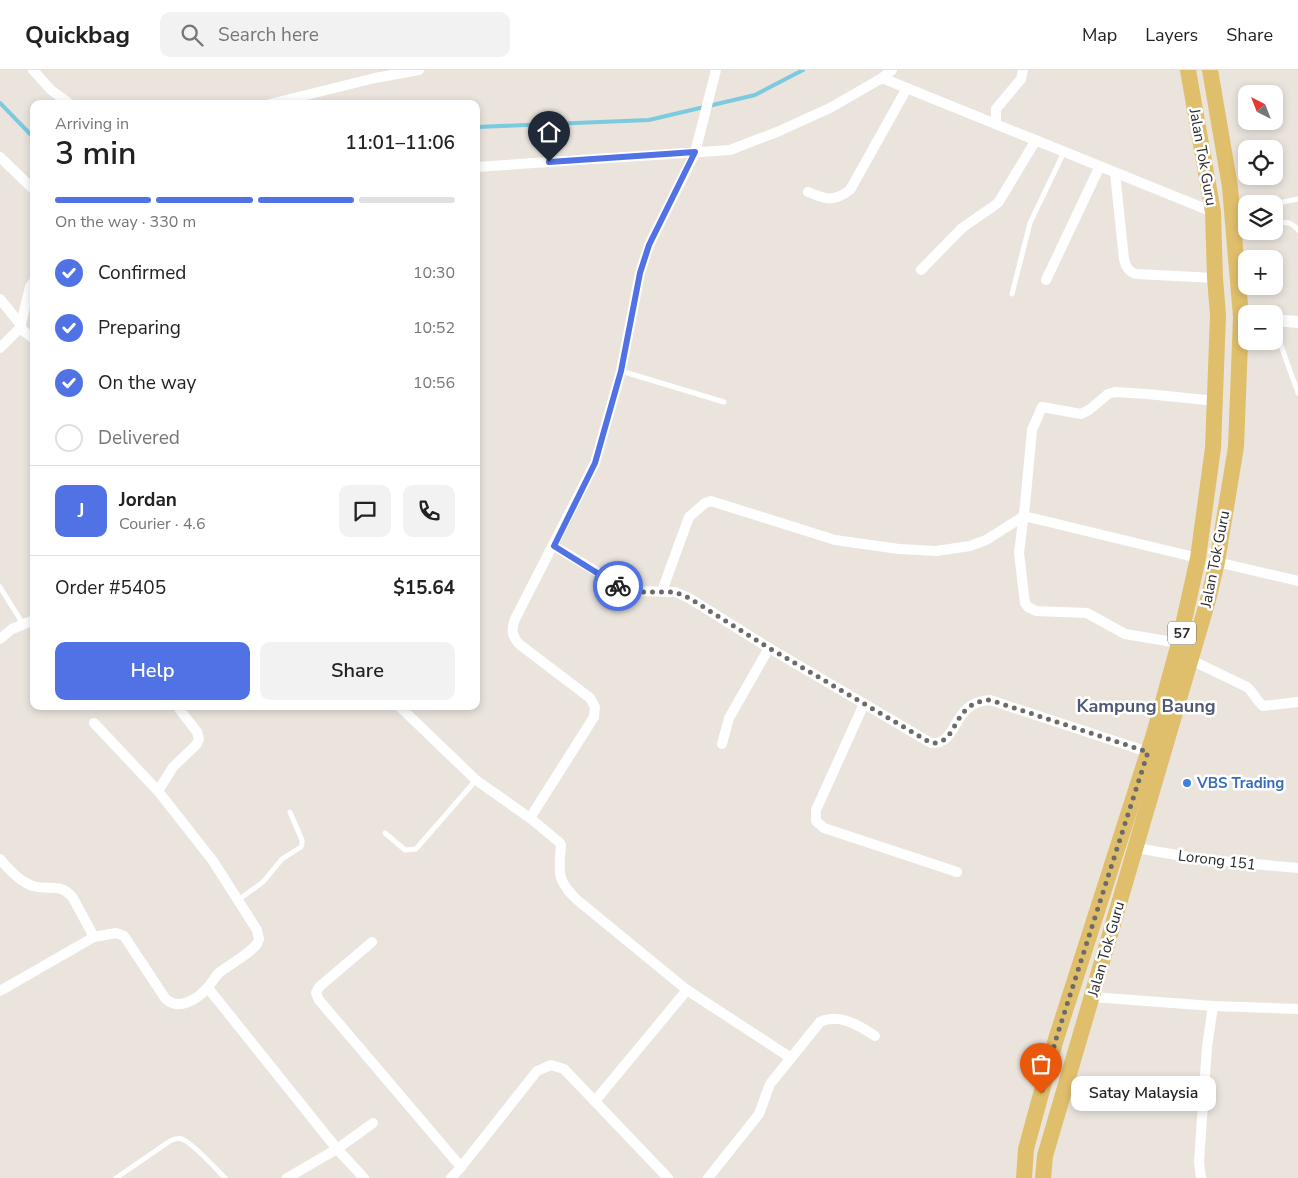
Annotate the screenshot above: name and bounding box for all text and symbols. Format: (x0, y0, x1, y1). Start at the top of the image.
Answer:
search box (160, 12, 510, 57)
text: Quickbag (25, 19, 130, 51)
icon: search (178, 21, 206, 49)
text: Search here (218, 22, 319, 48)
text: Map (1082, 23, 1117, 47)
text: Layers (1145, 23, 1198, 47)
text: Share (1226, 23, 1273, 47)
north arrow (1238, 85, 1282, 130)
map controls (1238, 85, 1283, 350)
street label: Jalan Tok Guru (1184, 106, 1221, 207)
pin (528, 111, 570, 162)
text: Arriving in (55, 113, 129, 135)
icon: home (535, 118, 563, 146)
text: 11:01–11:06 (345, 130, 455, 156)
text: 3 min (55, 132, 137, 175)
button: locate (1238, 140, 1283, 185)
button: layers (1238, 195, 1283, 240)
text: On the way · 330 m (55, 211, 196, 233)
button: + (1238, 250, 1283, 295)
icon: check (55, 259, 83, 287)
text: Confirmed (98, 260, 186, 286)
text: 10:30 (413, 262, 455, 284)
button: − (1238, 305, 1283, 350)
icon: check (55, 314, 83, 342)
text: Preparing (98, 315, 181, 341)
text: 10:52 (413, 317, 455, 339)
icon: check (55, 369, 83, 397)
text: On the way (98, 370, 196, 396)
text: 10:56 (413, 372, 455, 394)
text: Delivered (98, 425, 180, 451)
button: chat (339, 485, 391, 537)
button: phone (403, 485, 455, 537)
text: Jordan (119, 487, 177, 513)
text: J (78, 498, 84, 524)
street label: Jalan Tok Guru (1196, 509, 1234, 610)
text: Courier · 4.6 (119, 513, 205, 535)
courier (593, 561, 643, 611)
icon: bike (604, 572, 632, 600)
text: Order #5405 (55, 575, 166, 601)
text: $15.64 (393, 575, 455, 601)
road number: 57 (1168, 622, 1196, 644)
button: Help (55, 642, 250, 700)
button: Share (260, 642, 455, 700)
district label: Kampung Baung (1076, 694, 1216, 718)
place label: VBS Trading (1196, 773, 1284, 793)
marker: VBS Trading (1181, 777, 1193, 789)
street label: Lorong 151 (1177, 845, 1257, 875)
street label: Jalan Tok Guru (1083, 899, 1129, 1000)
pin (1020, 1043, 1062, 1094)
icon: bag (1027, 1050, 1055, 1078)
callout: Satay Malaysia (1071, 1076, 1216, 1112)
text: Satay Malaysia (1089, 1082, 1198, 1104)

